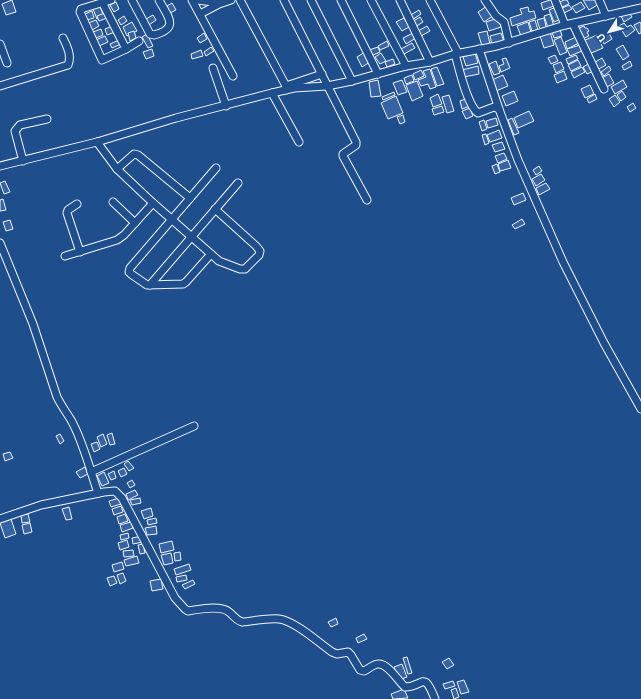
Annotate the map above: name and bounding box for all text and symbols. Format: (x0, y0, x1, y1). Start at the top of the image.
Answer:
north arrow (589, 12, 629, 52)
text: U (594, 30, 609, 45)

